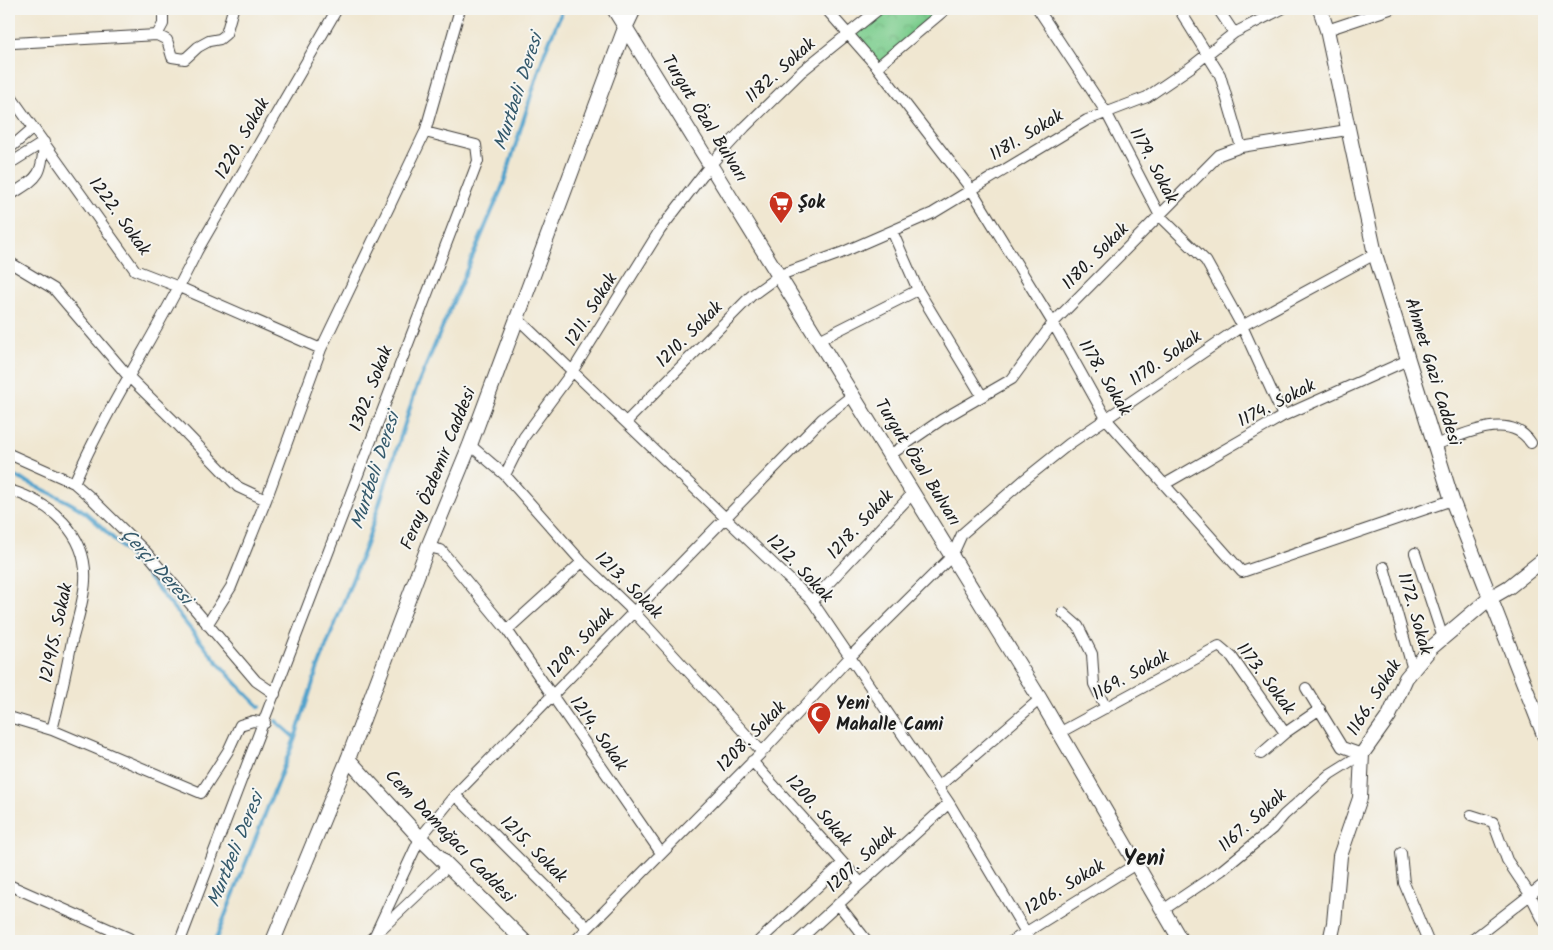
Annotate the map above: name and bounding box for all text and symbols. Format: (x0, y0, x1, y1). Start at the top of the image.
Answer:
water label: Murtbeli Deresi (486, 25, 553, 154)
street label: 1182. Sokak (739, 31, 823, 111)
street label: Turgut Özal Bulvarı (653, 49, 755, 189)
street label: 1220. Sokak (208, 92, 278, 185)
street label: 1181. Sokak (984, 102, 1070, 170)
street label: 1179. Sokak (1121, 123, 1186, 210)
street label: 1222. Sokak (80, 171, 158, 263)
place label: Şok (798, 189, 826, 218)
supermarket icon: Şok (768, 190, 794, 224)
street label: 1180. Sokak (1055, 216, 1137, 298)
street label: 1211. Sokak (558, 267, 626, 352)
street label: 1210. Sokak (650, 294, 731, 375)
street label: Ahmet Gazi Caddesi (1396, 294, 1468, 450)
street label: 1170. Sokak (1124, 323, 1209, 395)
street label: 1178. Sokak (1070, 334, 1139, 422)
street label: 1302. Sokak (342, 341, 402, 436)
street label: 1174. Sokak (1233, 372, 1322, 436)
street label: Feray Özdemir Caddesi (393, 383, 485, 554)
street label: Turgut Özal Bulvarı (866, 393, 968, 533)
water label: Murtbeli Deresi (343, 404, 410, 533)
street label: 1218. Sokak (821, 483, 902, 567)
water label: Çerçi Deresi (113, 522, 202, 616)
street label: 1212. Sokak (758, 528, 840, 611)
street label: 1213. Sokak (587, 545, 669, 627)
street label: 1172. Sokak (1388, 569, 1440, 659)
street label: 1219/5. Sokak (32, 580, 82, 685)
street label: 1209. Sokak (540, 600, 622, 685)
street label: 1173. Sokak (1228, 637, 1302, 722)
street label: 1169. Sokak (1087, 643, 1176, 709)
street label: 1166. Sokak (1340, 653, 1410, 742)
street label: 1214. Sokak (561, 690, 635, 778)
place label: Yeni Mahalle Cami (836, 690, 943, 740)
street label: 1208. Sokak (710, 694, 794, 780)
mosque icon: Yeni Mahalle Cami (806, 701, 832, 735)
street label: Cem Damağacı Caddesi (377, 763, 522, 911)
street label: 1200. Sokak (778, 768, 859, 854)
street label: 1167. Sokak (1212, 782, 1294, 860)
water label: Murtbeli Deresi (199, 784, 274, 912)
street label: 1215. Sokak (492, 809, 574, 891)
street label: 1207. Sokak (820, 819, 904, 901)
district label: Yeni (1124, 842, 1166, 877)
street label: 1206. Sokak (1019, 852, 1111, 924)

